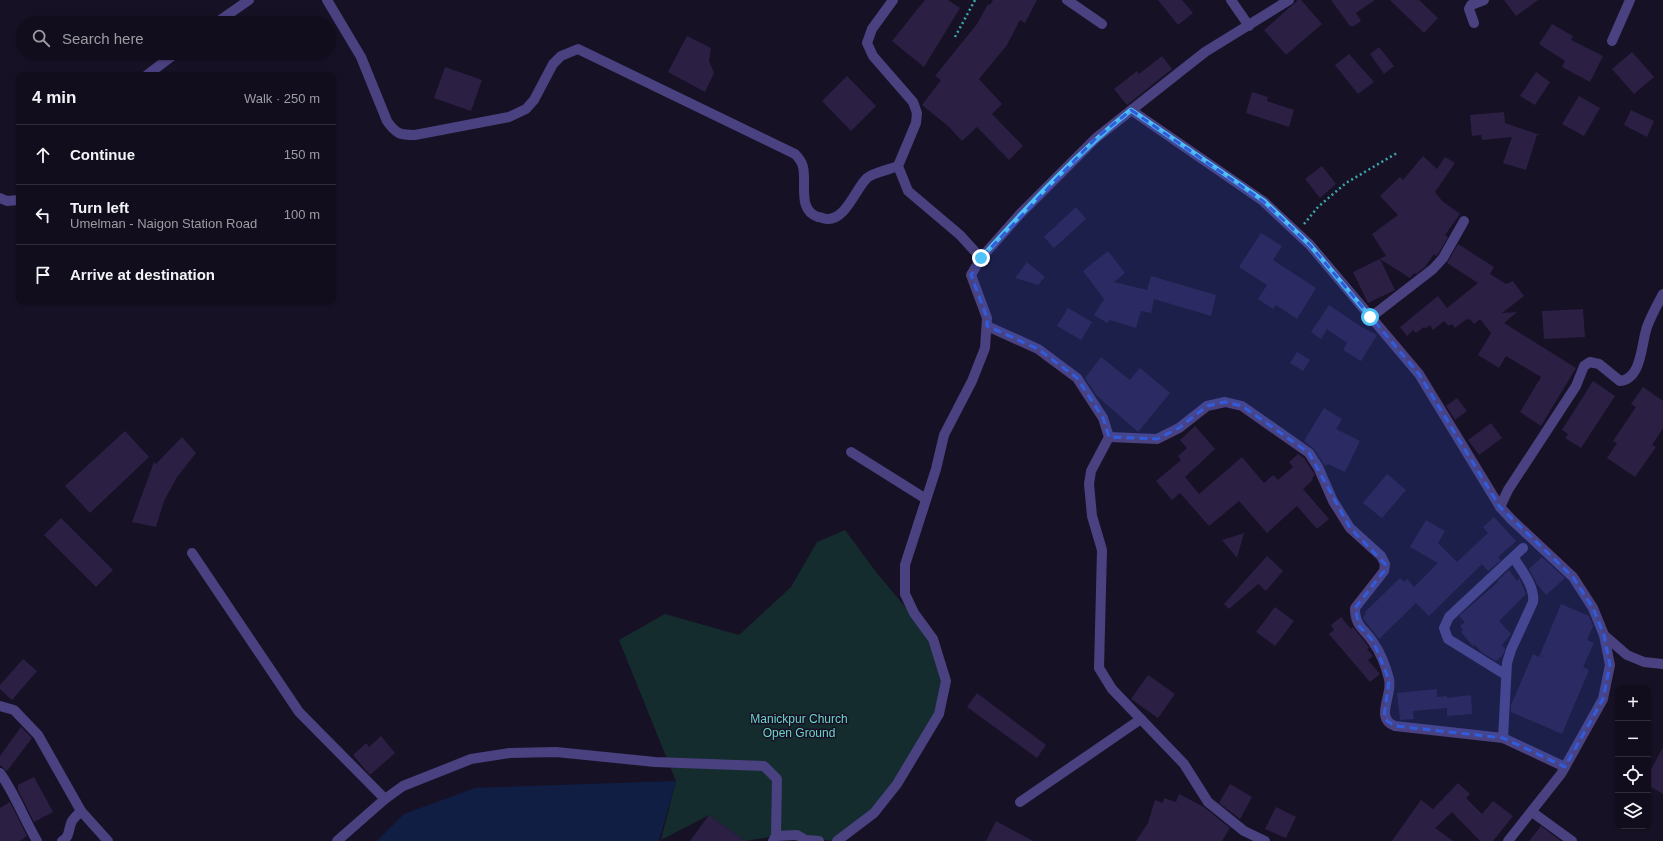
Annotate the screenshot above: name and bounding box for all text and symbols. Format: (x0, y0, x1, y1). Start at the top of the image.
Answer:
search box (16, 16, 336, 60)
icon: search (30, 27, 52, 49)
text: Search here (62, 30, 144, 47)
text: 4 min (32, 88, 76, 107)
text: Walk · 250 m (244, 91, 320, 106)
icon: ahead (32, 144, 54, 166)
text: Continue (70, 146, 135, 163)
text: 150 m (284, 147, 320, 162)
text: Turn left (70, 199, 129, 216)
icon: left (32, 204, 54, 226)
text: 100 m (284, 207, 320, 222)
text: Umelman - Naigon Station Road (70, 216, 257, 231)
route end (972, 249, 990, 267)
icon: arrive (32, 264, 54, 286)
text: Arrive at destination (70, 266, 215, 283)
route start (1361, 308, 1379, 326)
map controls (1615, 685, 1651, 829)
button: + (1615, 685, 1651, 721)
park label: Manickpur Church Open Ground (750, 712, 848, 740)
button: − (1615, 721, 1651, 757)
button: locate (1615, 757, 1651, 793)
button: layers (1615, 793, 1651, 829)

